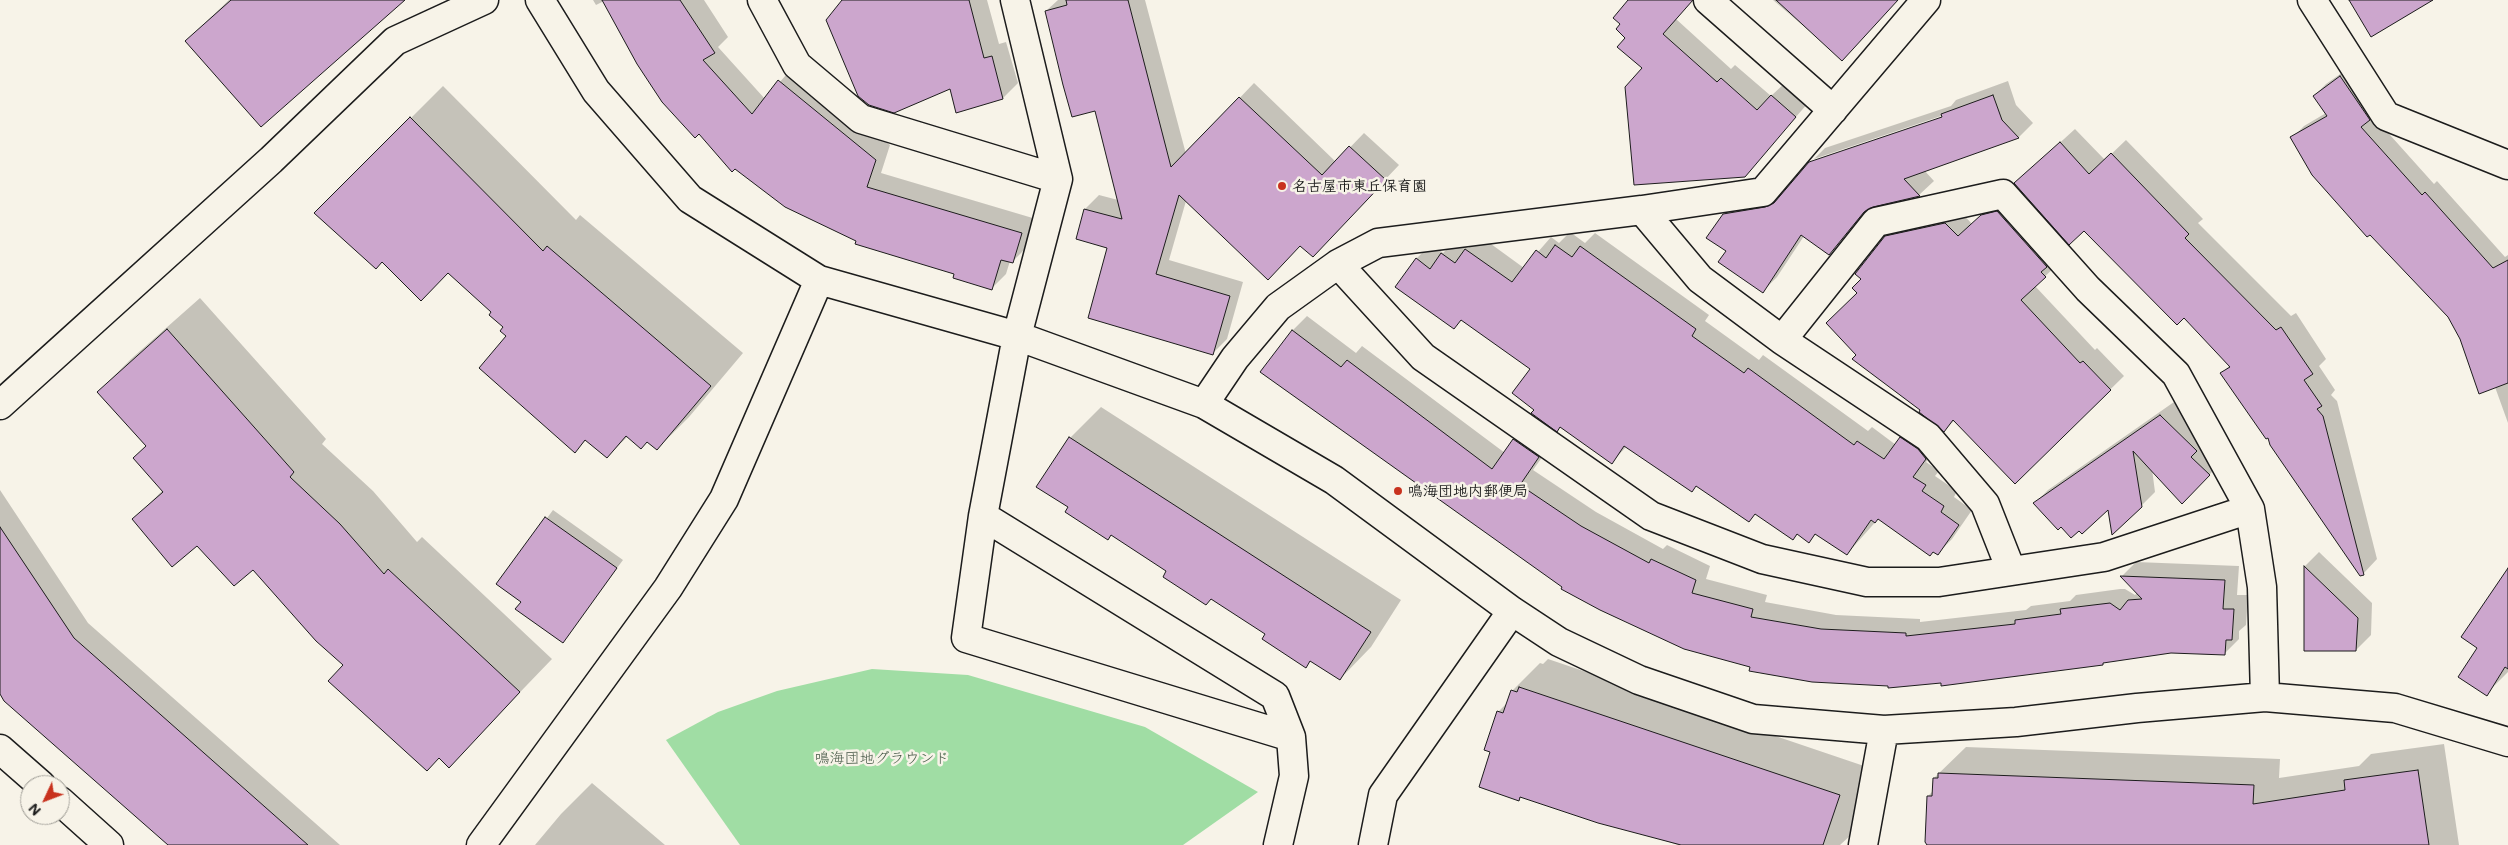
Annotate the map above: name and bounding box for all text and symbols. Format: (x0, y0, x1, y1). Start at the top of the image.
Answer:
place label: 名古屋市東丘保育園 (1292, 177, 1427, 195)
marker: 名古屋市東丘保育園 (1276, 180, 1288, 192)
place label: 鳴海団地内郵便局 (1408, 482, 1528, 500)
marker: 鳴海団地内郵便局 (1392, 485, 1404, 497)
park label: 鳴海団地グラウンド (815, 749, 949, 767)
north arrow (20, 775, 70, 825)
text: N (24, 800, 45, 820)

